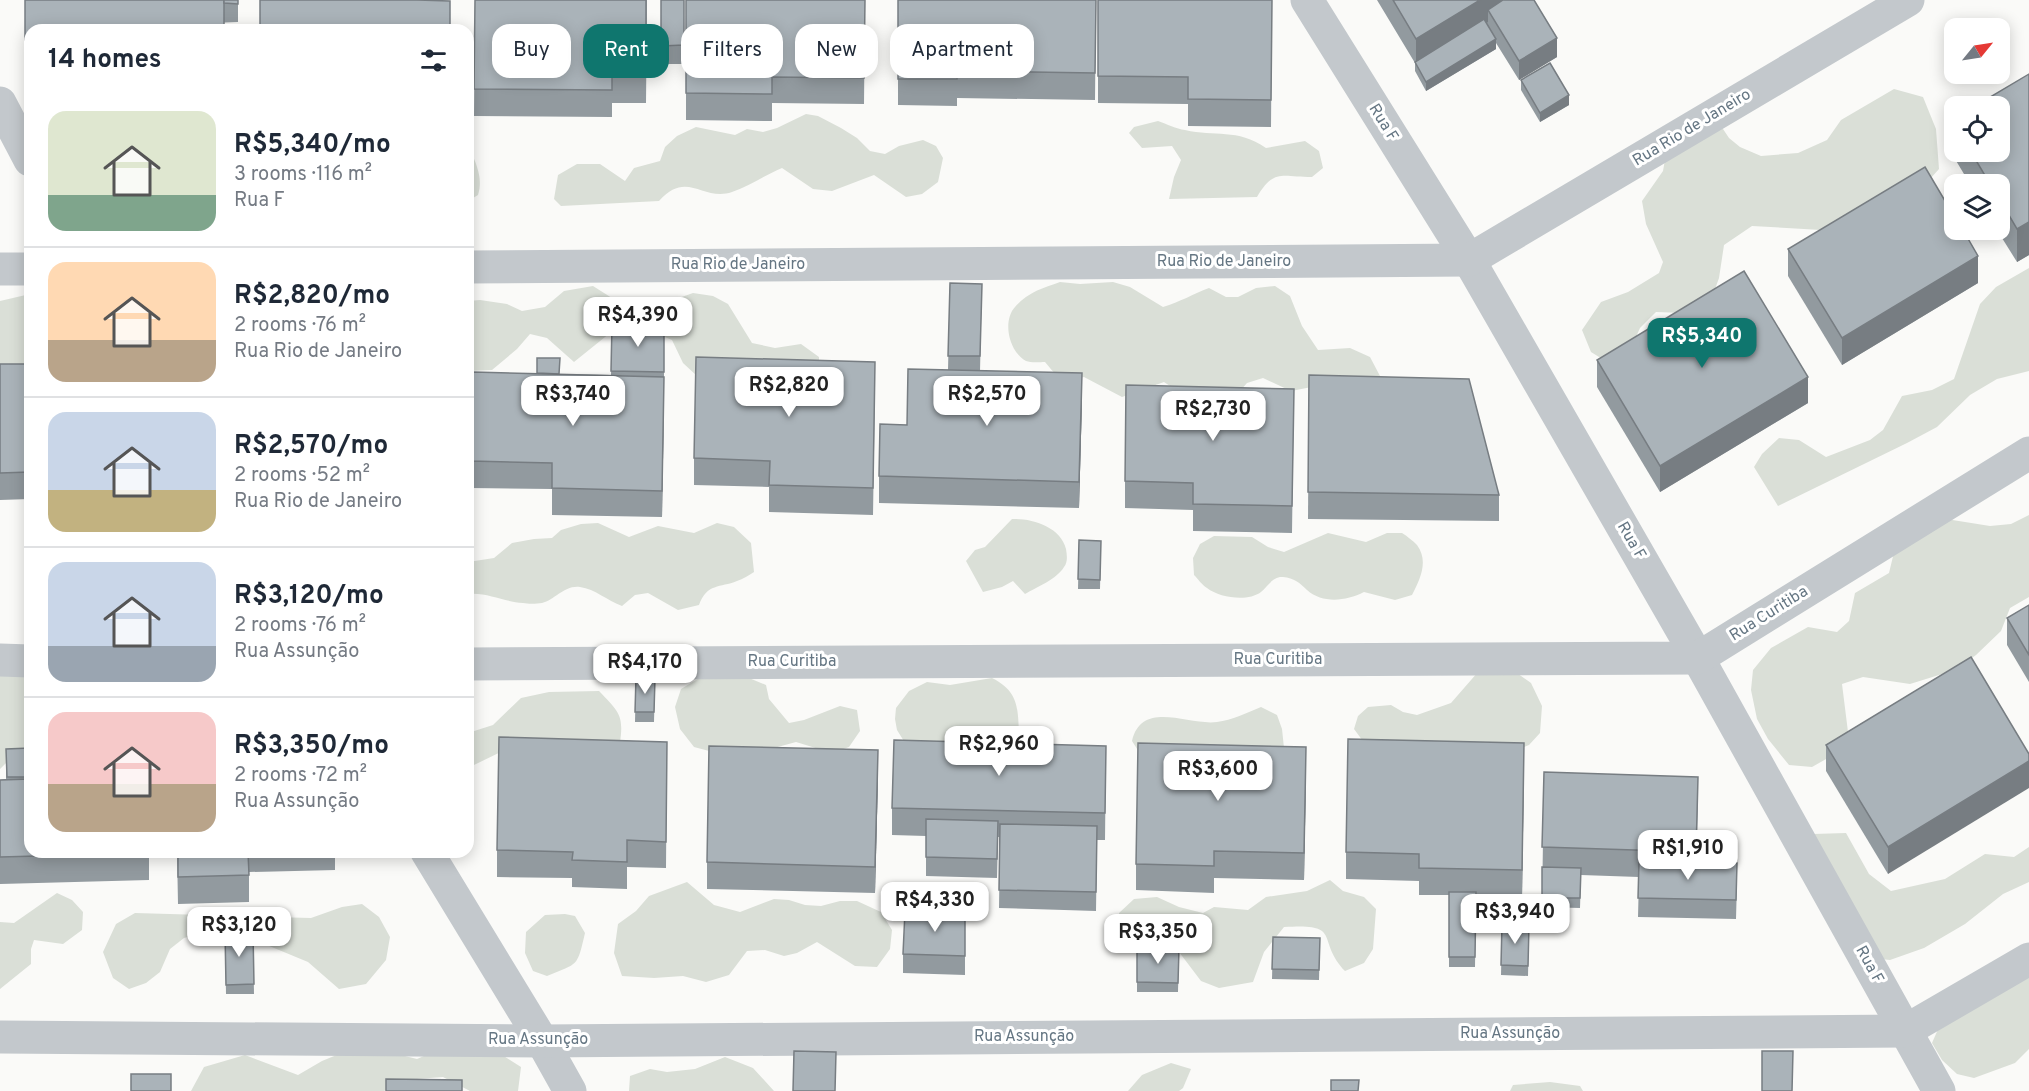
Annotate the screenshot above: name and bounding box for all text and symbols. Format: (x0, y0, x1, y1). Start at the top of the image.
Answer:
north arrow (1944, 18, 2010, 84)
map controls (1944, 18, 2010, 240)
chip: Buy (492, 24, 571, 78)
chip: Rent (583, 24, 669, 78)
chip: Filters (681, 24, 783, 78)
chip: New (795, 24, 878, 78)
chip: Apartment (890, 24, 1034, 78)
text: 14 homes (48, 44, 162, 77)
icon: filters (417, 44, 450, 77)
street label: Rua Rio de Janeiro (1629, 85, 1755, 171)
button: locate (1944, 96, 2010, 162)
street label: Rua F (1364, 100, 1402, 146)
text: R$5,340/mo (234, 129, 391, 162)
icon: home (96, 135, 168, 207)
text: 3 rooms · 116 m² (234, 162, 372, 188)
button: layers (1944, 174, 2010, 240)
text: Rua F (234, 188, 285, 214)
street label: Rua Rio de Janeiro (1157, 252, 1291, 272)
street label: Rua Rio de Janeiro (671, 255, 805, 275)
text: R$2,820/mo (234, 280, 390, 313)
icon: home (96, 286, 168, 358)
pin: R$4,390 (583, 297, 693, 348)
text: R$4,390 (597, 303, 679, 329)
text: 2 rooms · 76 m² (234, 313, 366, 339)
pin: R$5,340 (1647, 318, 1757, 369)
text: R$5,340 (1661, 324, 1743, 350)
text: Rua Rio de Janeiro (234, 339, 402, 365)
pin: R$2,820 (734, 367, 844, 418)
text: R$2,820 (749, 373, 829, 399)
pin: R$3,740 (518, 376, 628, 427)
pin: R$2,570 (932, 376, 1042, 427)
text: R$3,740 (535, 382, 611, 408)
text: R$2,570 (947, 382, 1027, 408)
pin: R$2,730 (1158, 391, 1268, 442)
text: R$2,730 (1175, 397, 1251, 423)
text: R$2,570/mo (234, 430, 388, 463)
icon: home (96, 436, 168, 508)
text: 2 rooms · 52 m² (234, 463, 370, 489)
text: Rua Rio de Janeiro (234, 489, 402, 515)
street label: Rua F (1612, 518, 1650, 564)
text: R$3,120/mo (234, 580, 384, 613)
street label: Rua Curitiba (1726, 582, 1812, 646)
icon: home (96, 586, 168, 658)
text: 2 rooms · 76 m² (234, 613, 366, 639)
text: Rua Assunção (234, 639, 359, 665)
pin: R$4,170 (590, 644, 700, 695)
text: R$4,170 (607, 650, 683, 676)
street label: Rua Curitiba (1234, 650, 1322, 670)
street label: Rua Curitiba (748, 652, 836, 672)
pin: R$2,960 (944, 726, 1054, 777)
text: R$3,350/mo (234, 730, 389, 763)
text: R$2,960 (959, 732, 1039, 758)
icon: home (96, 736, 168, 808)
pin: R$3,600 (1163, 751, 1273, 802)
text: R$3,600 (1177, 757, 1259, 783)
text: 2 rooms · 72 m² (234, 763, 367, 789)
text: Rua Assunção (234, 789, 359, 815)
pin: R$1,910 (1633, 830, 1743, 881)
text: R$1,910 (1652, 836, 1724, 862)
pin: R$4,330 (880, 882, 990, 933)
text: R$4,330 (895, 888, 975, 914)
pin: R$3,940 (1460, 894, 1570, 945)
text: R$3,940 (1475, 900, 1555, 926)
pin: R$3,120 (184, 907, 294, 958)
text: R$3,120 (201, 913, 277, 939)
pin: R$3,350 (1103, 914, 1213, 965)
text: R$3,350 (1118, 920, 1198, 946)
street label: Rua F (1850, 942, 1888, 988)
street label: Rua Assunção (1460, 1024, 1560, 1044)
street label: Rua Assunção (974, 1027, 1074, 1047)
street label: Rua Assunção (488, 1030, 588, 1050)

